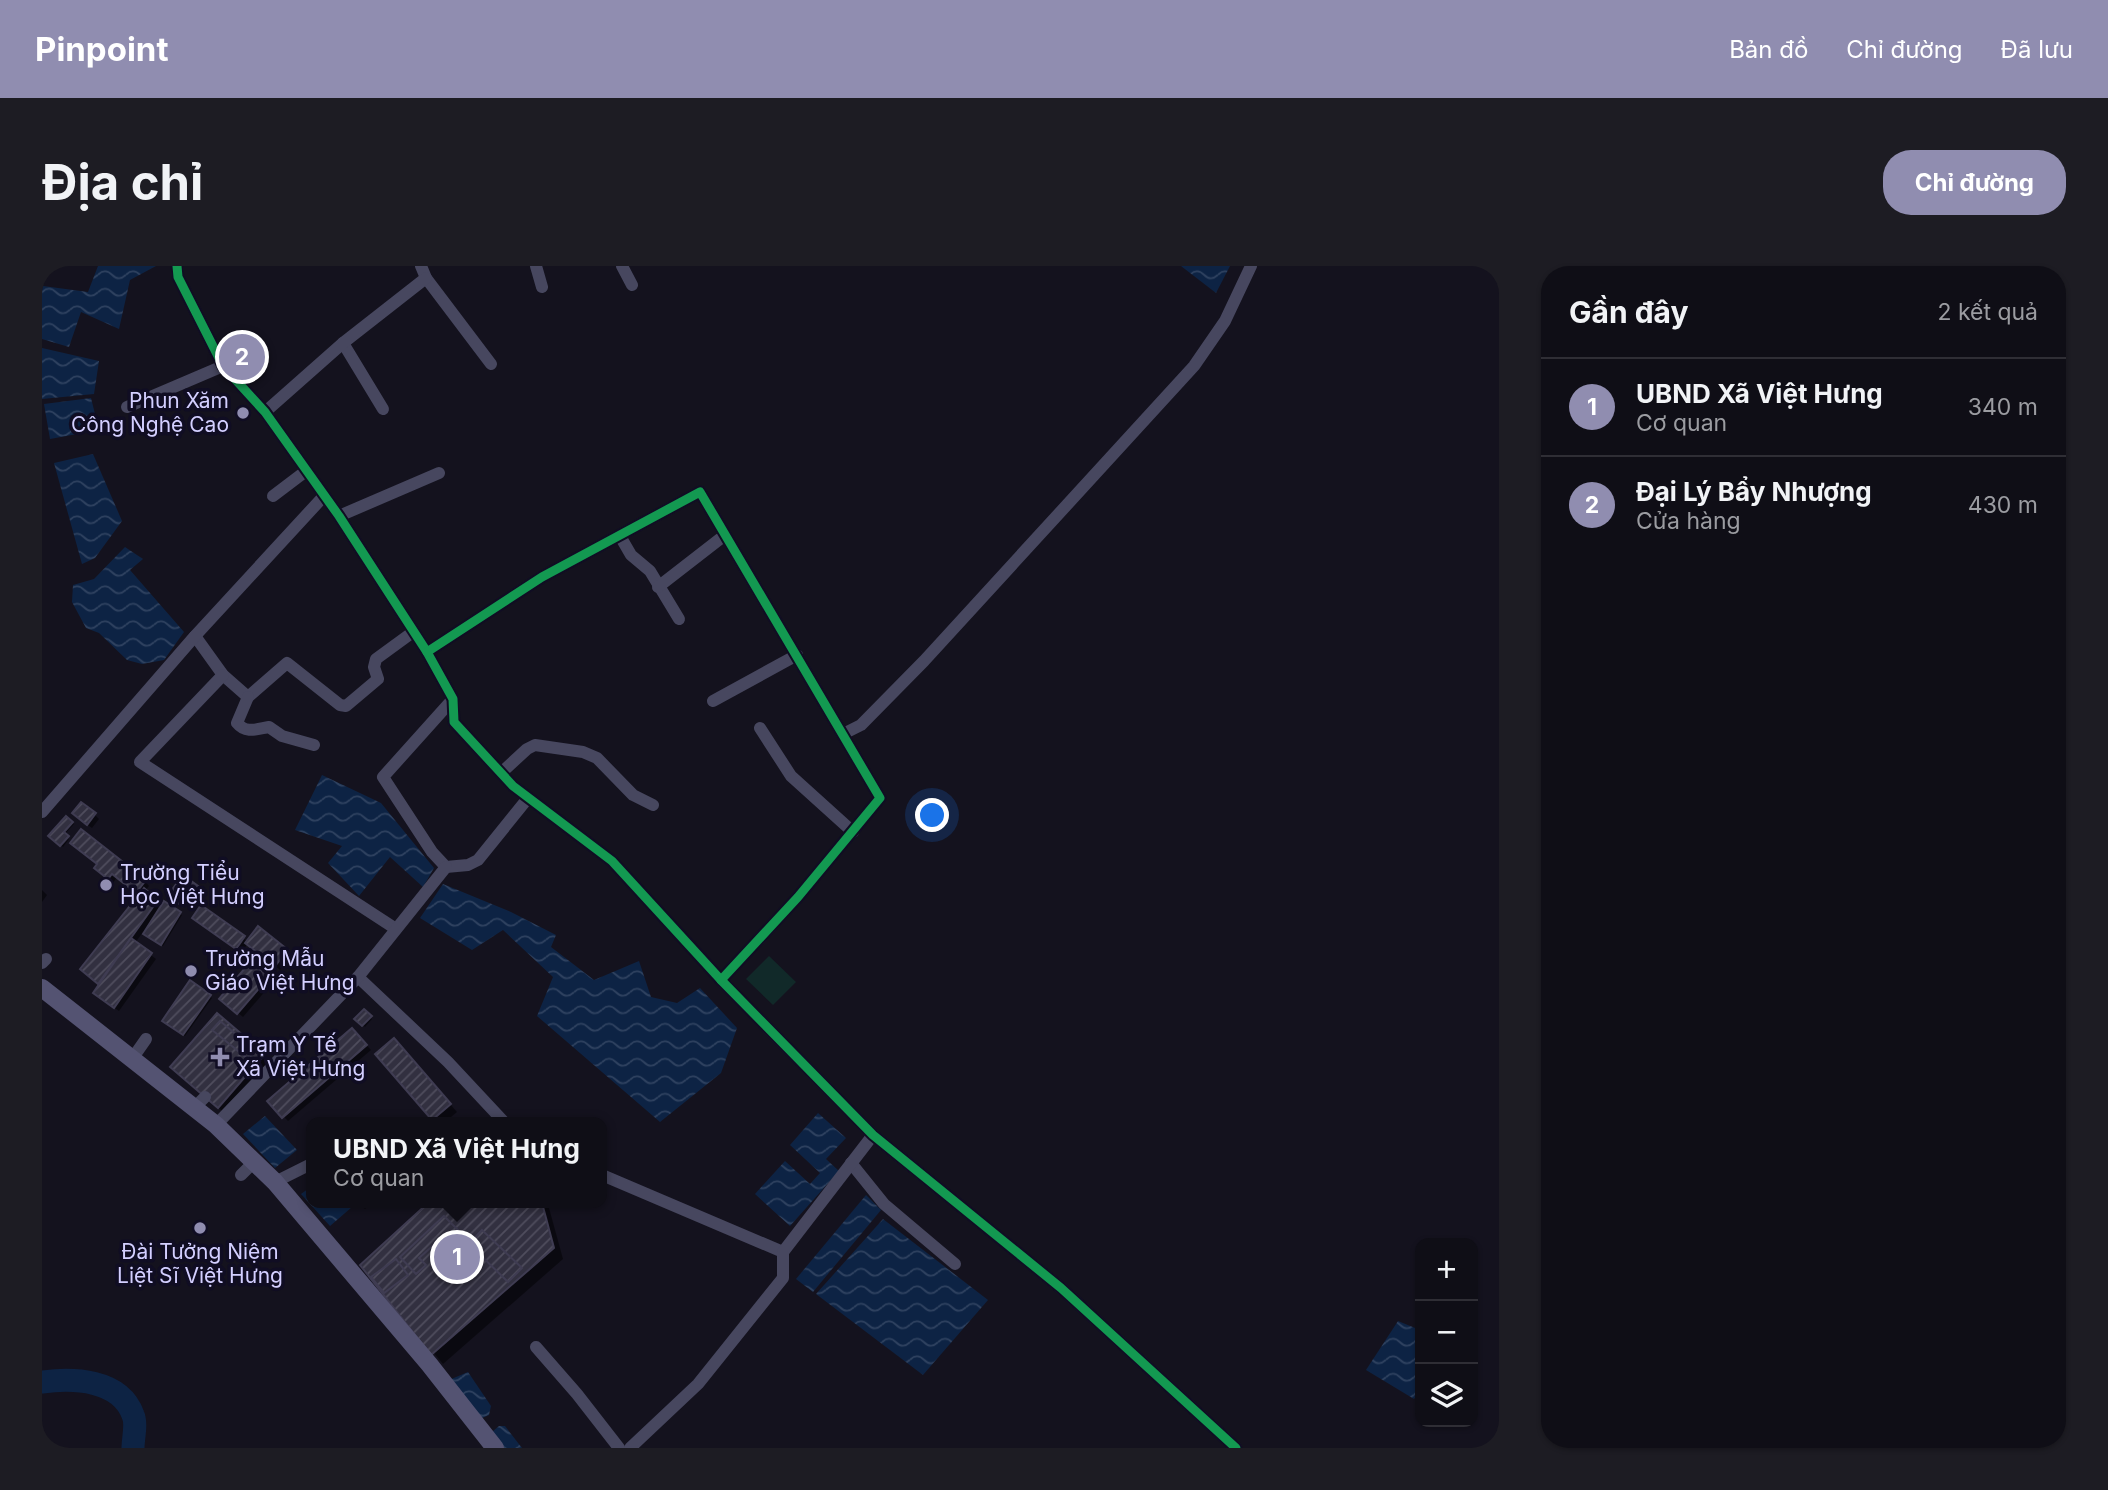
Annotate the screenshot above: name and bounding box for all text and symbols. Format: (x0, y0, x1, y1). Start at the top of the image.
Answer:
text: Pinpoint (35, 29, 168, 69)
text: Bản đồ (1729, 35, 1808, 64)
text: Chỉ đường (1846, 35, 1963, 64)
text: Đã lưu (2001, 35, 2073, 64)
button: Chỉ đường (1883, 150, 2066, 215)
text: Địa chỉ (42, 153, 203, 212)
text: Gần đây (1569, 294, 1689, 330)
text: 2 kết quả (1937, 298, 2038, 326)
pin: 2 (219, 331, 265, 383)
text: UBND Xã Việt Hưng (1636, 378, 1883, 409)
place label: Phun Xăm Công Nghệ Cao (71, 388, 229, 437)
text: 1 (1587, 393, 1597, 421)
text: 340 m (1968, 393, 2038, 421)
marker: Phun Xăm Công Nghệ Cao (235, 405, 251, 421)
text: Cơ quan (1636, 409, 1727, 437)
text: Đại Lý Bẩy Nhượng (1636, 476, 1872, 507)
text: 2 (1585, 491, 1599, 519)
text: 430 m (1968, 491, 2038, 519)
text: Cửa hàng (1636, 507, 1741, 535)
your location (915, 798, 949, 832)
place label: Trường Tiểu Học Việt Hưng (120, 860, 265, 909)
marker: Trường Tiểu Học Việt Hưng (98, 877, 114, 893)
place label: Trường Mẫu Giáo Việt Hưng (205, 946, 355, 995)
marker: Trường Mẫu Giáo Việt Hưng (183, 963, 199, 979)
place label: Trạm Y Tế Xã Việt Hưng (236, 1032, 365, 1081)
marker: Trạm Y Tế Xã Việt Hưng (210, 1047, 230, 1067)
popup (306, 1117, 607, 1208)
text: UBND Xã Việt Hưng (333, 1133, 580, 1164)
text: Cơ quan (333, 1164, 424, 1192)
marker: Đài Tưởng Niệm Liệt Sĩ Việt Hưng (192, 1220, 208, 1236)
pin: 1 (434, 1231, 480, 1283)
map controls (1415, 1238, 1478, 1427)
button: + (1415, 1238, 1478, 1301)
place label: Đài Tưởng Niệm Liệt Sĩ Việt Hưng (117, 1239, 283, 1288)
button: − (1415, 1301, 1478, 1364)
button: layers (1415, 1364, 1478, 1427)

